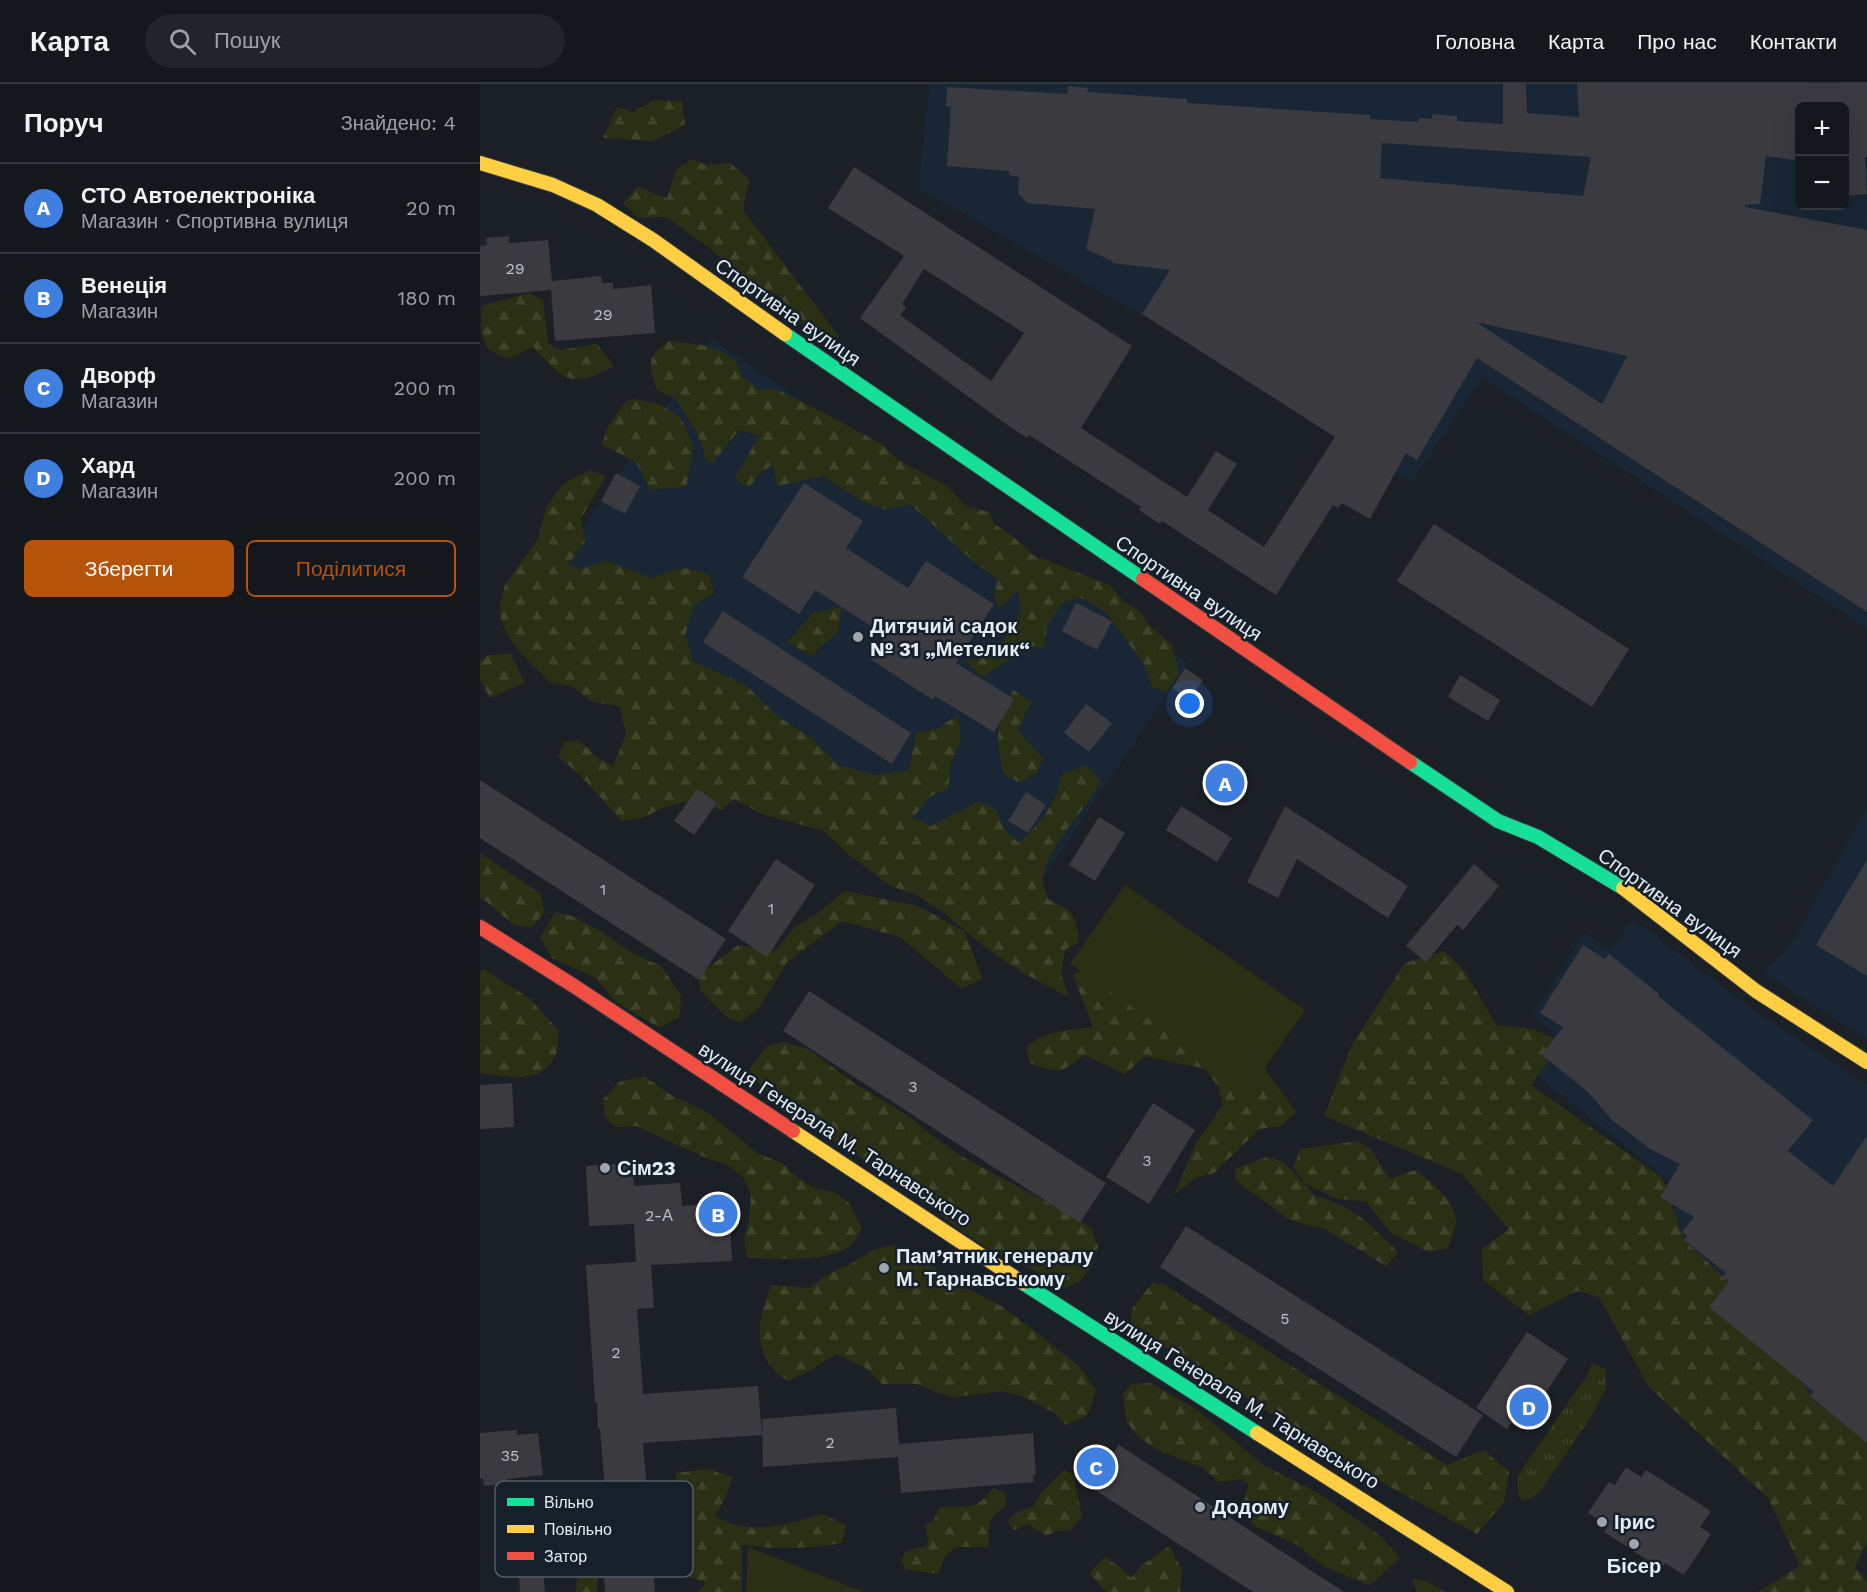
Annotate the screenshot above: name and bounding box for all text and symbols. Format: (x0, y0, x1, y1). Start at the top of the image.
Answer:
search box (145, 14, 565, 68)
text: Карта (30, 25, 109, 58)
icon: search (166, 25, 199, 58)
text: Пошук (214, 28, 280, 53)
text: Головна (1435, 29, 1515, 54)
text: Карта (1548, 29, 1604, 54)
text: Про нас (1637, 29, 1717, 54)
text: Контакти (1750, 29, 1837, 54)
map controls (1795, 102, 1849, 210)
button: + (1795, 102, 1849, 156)
text: Поруч (24, 108, 104, 138)
text: Знайдено: 4 (341, 111, 456, 135)
button: − (1795, 156, 1849, 210)
text: СТО Автоелектроніка (81, 183, 315, 208)
text: A (37, 196, 50, 220)
text: 20 m (406, 196, 456, 220)
text: Магазин · Спортивна вулиця (81, 209, 348, 233)
street label: Спортивна вулиця (711, 253, 865, 371)
house number: 29 (505, 259, 525, 278)
text: Венеція (81, 273, 167, 298)
text: B (37, 286, 50, 310)
text: 180 m (398, 286, 456, 310)
text: Магазин (81, 299, 158, 323)
house number: 29 (593, 305, 613, 324)
text: Дворф (81, 363, 156, 388)
text: C (37, 376, 50, 400)
text: 200 m (394, 376, 456, 400)
text: Магазин (81, 389, 158, 413)
text: Хард (81, 453, 135, 478)
text: D (36, 466, 51, 490)
text: 200 m (394, 466, 456, 490)
text: Магазин (81, 479, 158, 503)
street label: Спортивна вулиця (1111, 530, 1267, 646)
button: Зберегти (24, 540, 234, 597)
button: Поділитися (246, 540, 456, 597)
place label: Дитячий садок № 31 „Метелик“ (870, 614, 1030, 661)
marker: Дитячий садок № 31 „Метелик“ (851, 630, 865, 644)
your location (1175, 689, 1204, 718)
pin: A (1206, 760, 1244, 806)
street label: Спортивна вулиця (1593, 843, 1747, 963)
house number: 1 (600, 880, 606, 899)
house number: 1 (768, 899, 774, 918)
street label: вулиця Генерала М. Тарнавського (694, 1037, 976, 1231)
house number: 3 (908, 1077, 918, 1096)
house number: 3 (1142, 1151, 1152, 1170)
place label: Сім23 (617, 1156, 676, 1180)
marker: Сім23 (598, 1161, 612, 1175)
pin: B (698, 1192, 738, 1236)
house number: 2-А (645, 1206, 673, 1225)
place label: Пам’ятник генералу М. Тарнавському (896, 1244, 1094, 1291)
marker: Пам’ятник генералу М. Тарнавському (877, 1261, 891, 1275)
street label: вулиця Генерала М. Тарнавського (1100, 1304, 1384, 1494)
house number: 5 (1280, 1309, 1290, 1328)
house number: 2 (611, 1343, 621, 1362)
pin: D (1510, 1384, 1548, 1430)
house number: 2 (825, 1433, 835, 1452)
pin: C (1076, 1444, 1116, 1490)
house number: 35 (501, 1446, 519, 1465)
legend (495, 1481, 693, 1577)
text: Вільно (544, 1493, 594, 1512)
place label: Додому (1212, 1495, 1290, 1519)
marker: Додому (1193, 1500, 1207, 1514)
place label: Ірис (1614, 1510, 1655, 1534)
marker: Ірис (1595, 1515, 1609, 1529)
text: Повільно (544, 1520, 612, 1539)
marker: Бісер (1627, 1537, 1641, 1551)
text: Затор (544, 1547, 587, 1566)
place label: Бісер (1607, 1554, 1661, 1578)

